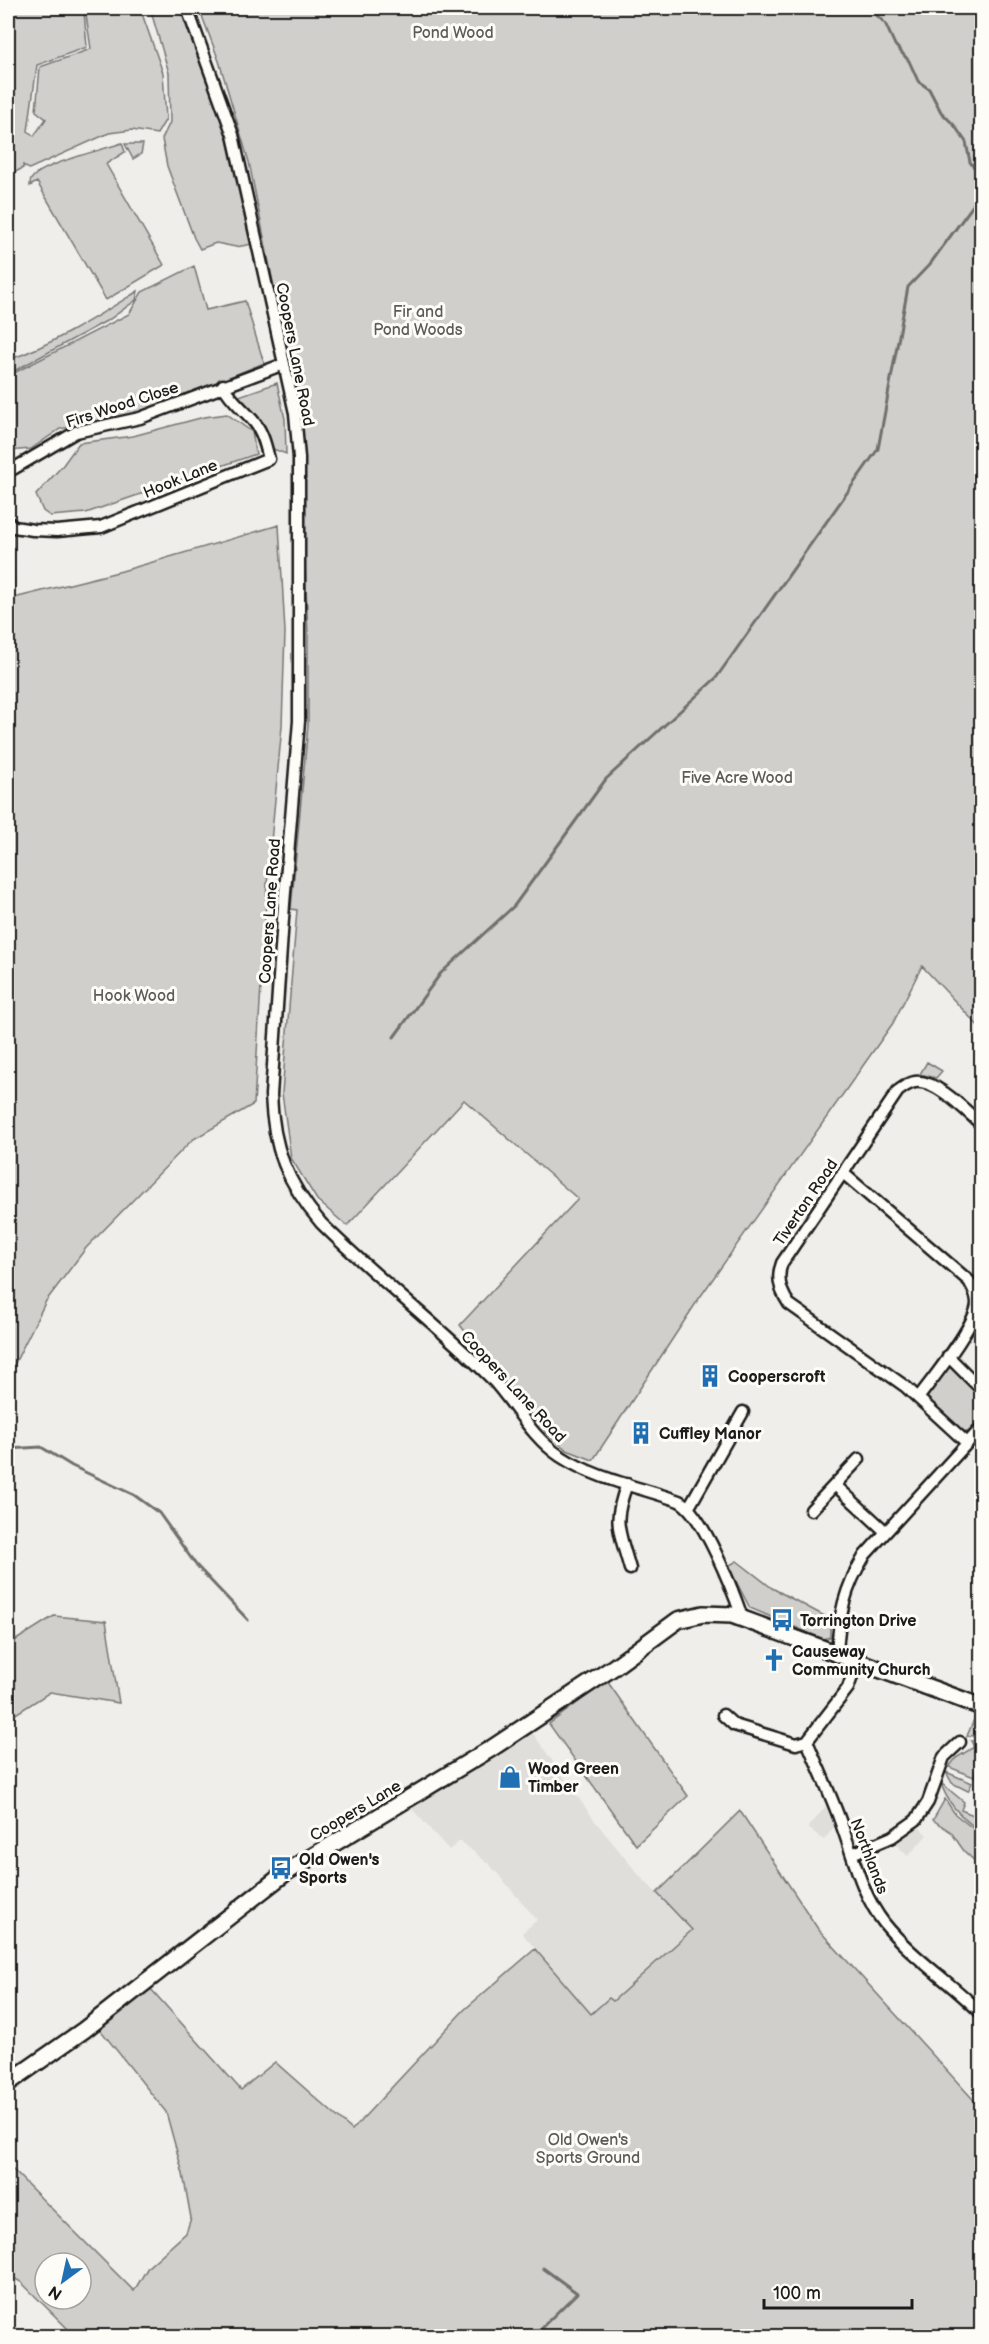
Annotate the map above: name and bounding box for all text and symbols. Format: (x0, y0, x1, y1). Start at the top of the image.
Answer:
park label: Pond Wood (412, 24, 494, 43)
street label: Coopers Lane Road (271, 281, 318, 428)
park label: Fir and Pond Woods (373, 303, 463, 340)
street label: Firs Wood Close (64, 378, 182, 433)
street label: Hook Lane (141, 456, 221, 503)
park label: Five Acre Wood (681, 769, 793, 788)
street label: Coopers Lane Road (256, 838, 285, 984)
park label: Hook Wood (93, 987, 175, 1006)
street label: Tiverton Road (770, 1156, 842, 1250)
street label: Coopers Lane Road (456, 1327, 570, 1447)
building icon: Cooperscroft (697, 1363, 723, 1389)
place label: Cooperscroft (728, 1368, 826, 1387)
building icon: Cuffley Manor (628, 1420, 654, 1446)
place label: Cuffley Manor (659, 1425, 762, 1444)
bus stop icon: Torrington Drive (769, 1607, 795, 1633)
place label: Torrington Drive (800, 1612, 917, 1631)
place label: Causeway Community Church (792, 1643, 931, 1680)
church icon: Causeway Community Church (761, 1647, 787, 1673)
place label: Wood Green Timber (528, 1760, 619, 1797)
shop icon: Wood Green Timber (497, 1764, 523, 1790)
street label: Coopers Lane (307, 1776, 405, 1846)
street label: Northlands (845, 1816, 892, 1897)
place label: Old Owen's Sports (299, 1851, 380, 1888)
bus stop icon: Old Owen's Sports (268, 1855, 294, 1881)
park label: Old Owen's Sports Ground (536, 2131, 640, 2168)
north arrow (33, 2251, 93, 2311)
scale bar (764, 2272, 912, 2310)
text: N (45, 2281, 66, 2304)
text: 100 m (773, 2283, 821, 2304)

